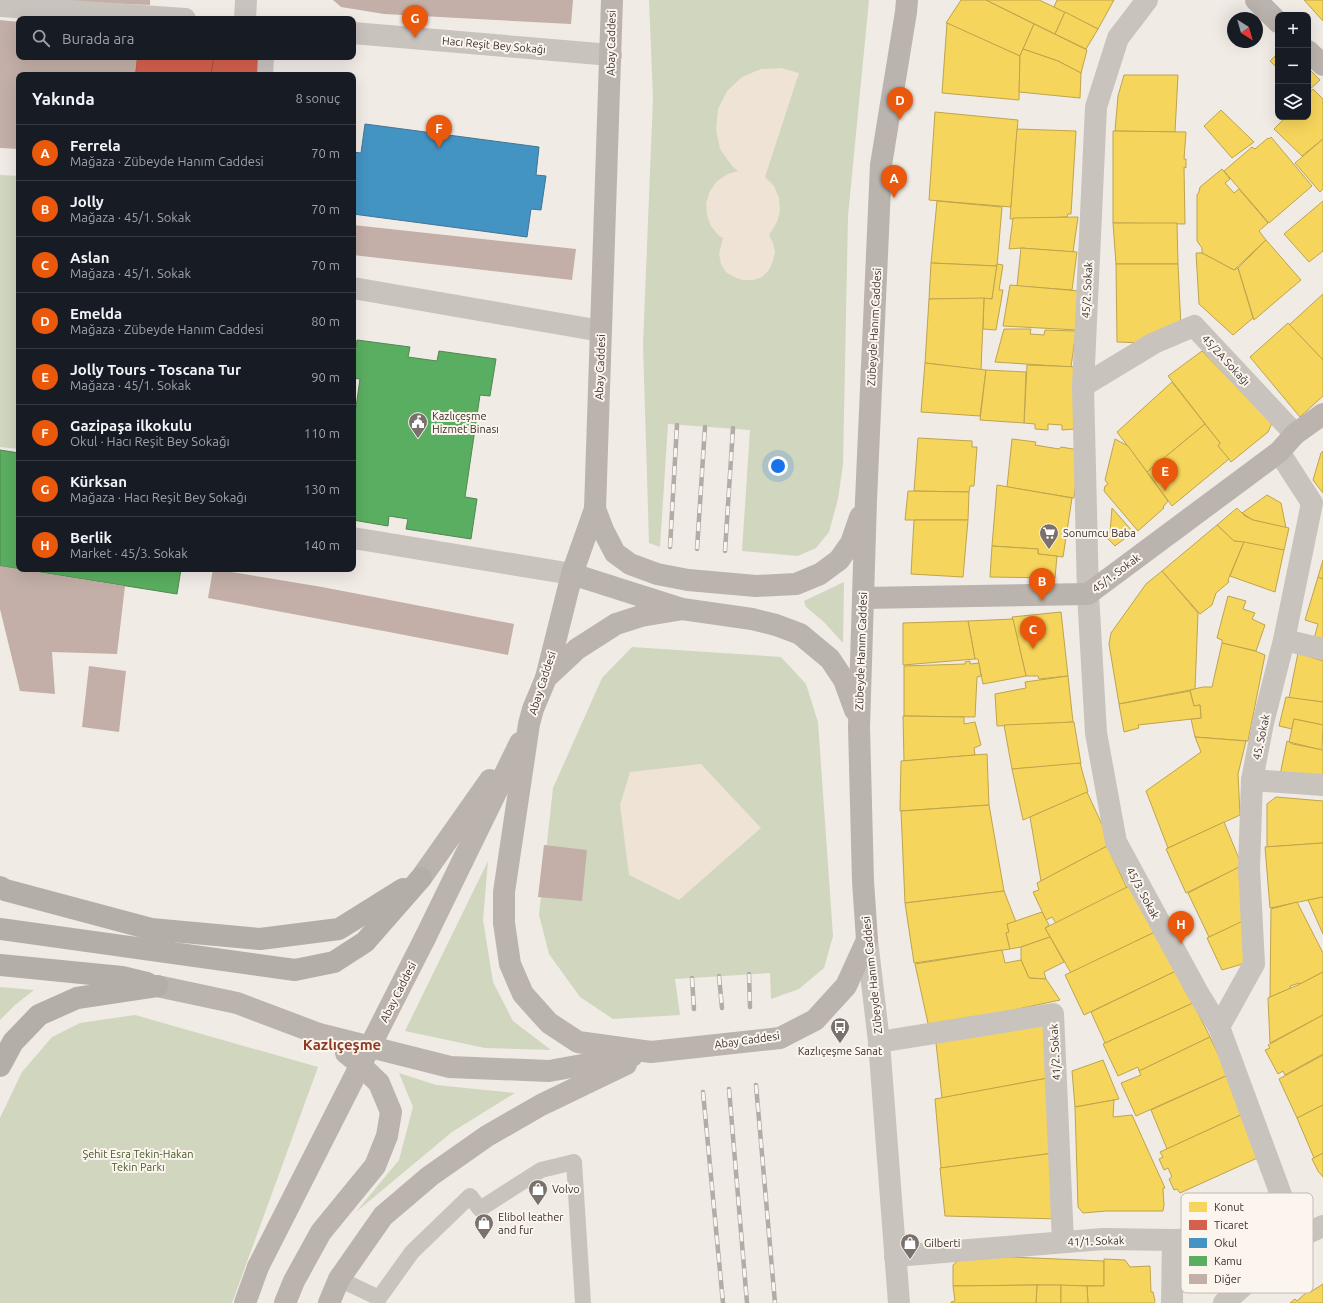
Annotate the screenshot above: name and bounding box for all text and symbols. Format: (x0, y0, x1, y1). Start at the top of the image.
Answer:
pin: G (402, 5, 428, 38)
street label: Abay Caddesi (604, 10, 618, 76)
north arrow (1227, 12, 1263, 48)
map controls (1275, 12, 1311, 120)
button: + (1275, 12, 1311, 48)
search box (16, 16, 356, 60)
icon: search (30, 27, 52, 49)
text: Burada ara (62, 30, 134, 47)
street label: Hacı Reşit Bey Sokağı (442, 34, 546, 56)
button: − (1275, 48, 1311, 84)
button: layers (1275, 84, 1311, 120)
pin: D (887, 87, 913, 120)
text: Yakında (32, 89, 95, 108)
text: 8 sonuç (296, 91, 340, 105)
pin: F (426, 115, 452, 148)
text: Ferrela (70, 137, 121, 154)
text: A (40, 146, 50, 160)
text: 70 m (311, 146, 340, 160)
text: Mağaza · Zübeyde Hanım Caddesi (70, 154, 264, 168)
pin: A (881, 165, 907, 198)
text: Jolly (70, 193, 104, 210)
text: B (41, 202, 49, 216)
text: 70 m (311, 202, 340, 216)
text: Mağaza · 45/1. Sokak (70, 210, 191, 224)
text: Aslan (70, 249, 109, 266)
text: C (41, 258, 49, 272)
text: 70 m (311, 258, 340, 272)
street label: 45/2. Sokak (1080, 261, 1095, 319)
text: Mağaza · 45/1. Sokak (70, 266, 191, 280)
street label: Zübeyde Hanım Caddesi (865, 268, 883, 386)
text: Emelda (70, 305, 122, 322)
text: D (40, 314, 50, 328)
text: 80 m (311, 314, 340, 328)
text: Mağaza · Zübeyde Hanım Caddesi (70, 322, 264, 336)
street label: 45/2A Sokağı (1200, 332, 1252, 388)
street label: Abay Caddesi (593, 334, 607, 400)
text: Jolly Tours - Toscana Tur (70, 361, 241, 378)
text: E (41, 370, 49, 384)
text: 90 m (311, 370, 340, 384)
text: Mağaza · 45/1. Sokak (70, 378, 191, 392)
place label: Kazlıçeşme Hizmet Binası (432, 410, 499, 435)
public building icon: Kazlıçeşme Hizmet Binası (407, 411, 429, 439)
text: Gazipaşa ilkokulu (70, 417, 192, 434)
text: F (41, 426, 49, 440)
text: 110 m (304, 426, 340, 440)
text: Okul · Hacı Reşit Bey Sokağı (70, 434, 230, 448)
your location (768, 456, 788, 476)
pin: E (1152, 458, 1178, 491)
text: Kürksan (70, 473, 127, 490)
text: G (41, 482, 50, 496)
text: 130 m (304, 482, 340, 496)
text: Mağaza · Hacı Reşit Bey Sokağı (70, 490, 247, 504)
supermarket icon: Sonumcu Baba (1038, 522, 1060, 550)
place label: Sonumcu Baba (1063, 527, 1136, 539)
text: Berlik (70, 529, 112, 546)
text: H (40, 538, 50, 552)
text: 140 m (304, 538, 340, 552)
text: Market · 45/3. Sokak (70, 546, 188, 560)
street label: 45/1. Sokak (1090, 551, 1143, 595)
pin: B (1029, 568, 1055, 601)
street label: Zübeyde Hanım Caddesi (853, 592, 869, 710)
pin: C (1020, 616, 1046, 649)
street label: Abay Caddesi (526, 650, 558, 716)
street label: 45. Sokak (1250, 713, 1272, 761)
street label: 45/3. Sokak (1124, 865, 1162, 921)
pin: H (1168, 911, 1194, 944)
street label: Zübeyde Hanım Caddesi (860, 916, 884, 1034)
street label: Abay Caddesi (378, 960, 418, 1024)
bus stop icon: Kazlıçeşme Sanat (829, 1016, 851, 1044)
street label: 41/2. Sokak (1047, 1023, 1062, 1081)
street label: Abay Caddesi (714, 1029, 780, 1051)
district label: Kazlıçeşme (303, 1036, 381, 1054)
place label: Kazlıçeşme Sanat (798, 1045, 883, 1057)
park label: Şehit Esra Tekin-Hakan Tekin Parkı (82, 1148, 194, 1173)
shop icon: Volvo (527, 1178, 549, 1206)
place label: Volvo (552, 1183, 580, 1195)
legend (1181, 1193, 1313, 1293)
text: Konut (1214, 1201, 1245, 1213)
place label: Elibol leather and fur (498, 1211, 564, 1236)
shop icon: Elibol leather and fur (473, 1212, 495, 1240)
text: Ticaret (1214, 1219, 1249, 1231)
shop icon: Gilberti (899, 1232, 921, 1260)
street label: 41/1. Sokak (1067, 1234, 1125, 1248)
place label: Gilberti (924, 1237, 961, 1249)
text: Okul (1214, 1237, 1237, 1249)
text: Kamu (1214, 1255, 1242, 1267)
text: Diğer (1214, 1273, 1242, 1285)

